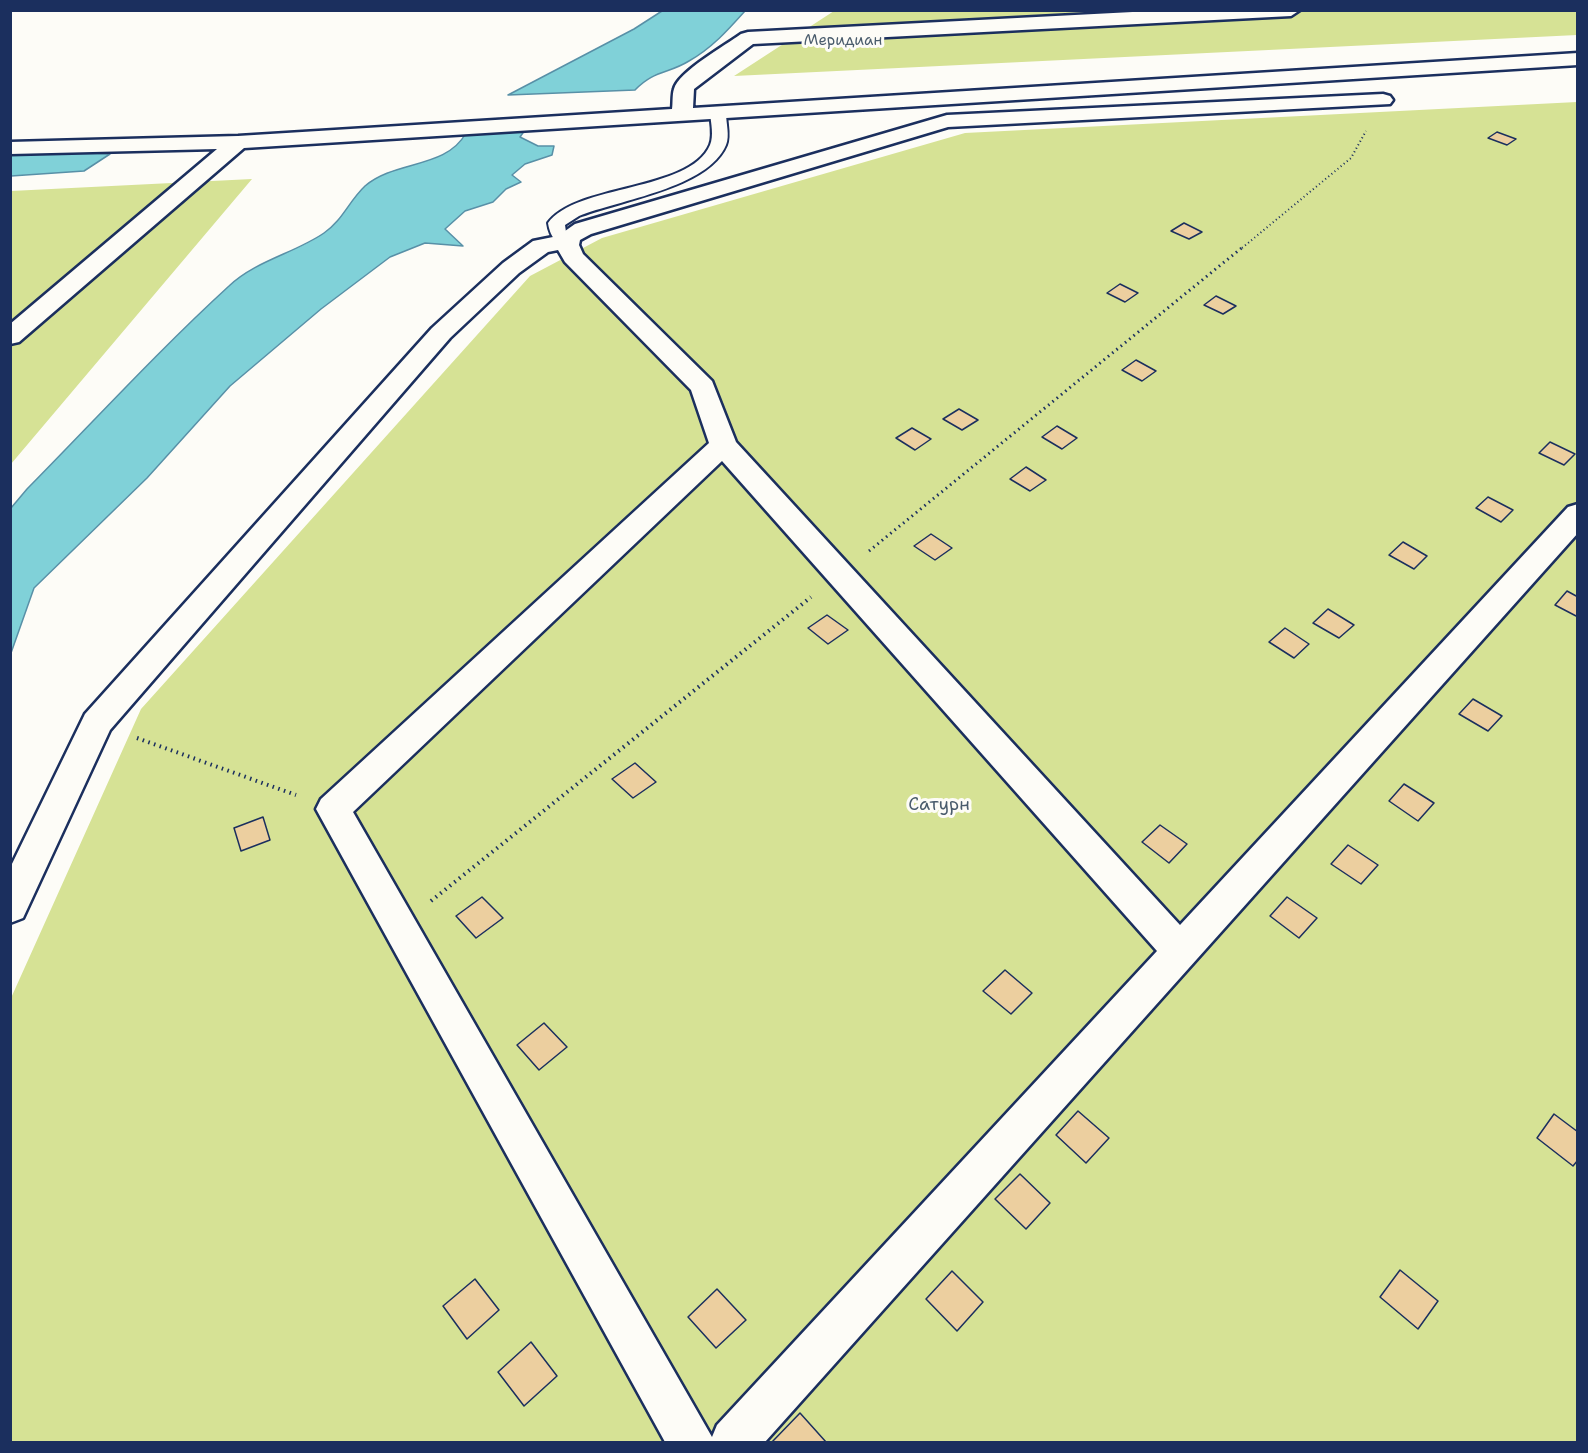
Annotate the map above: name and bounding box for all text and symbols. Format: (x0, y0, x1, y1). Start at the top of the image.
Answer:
park label: Меридиан (804, 32, 882, 50)
park label: Сатурн (908, 794, 970, 816)

